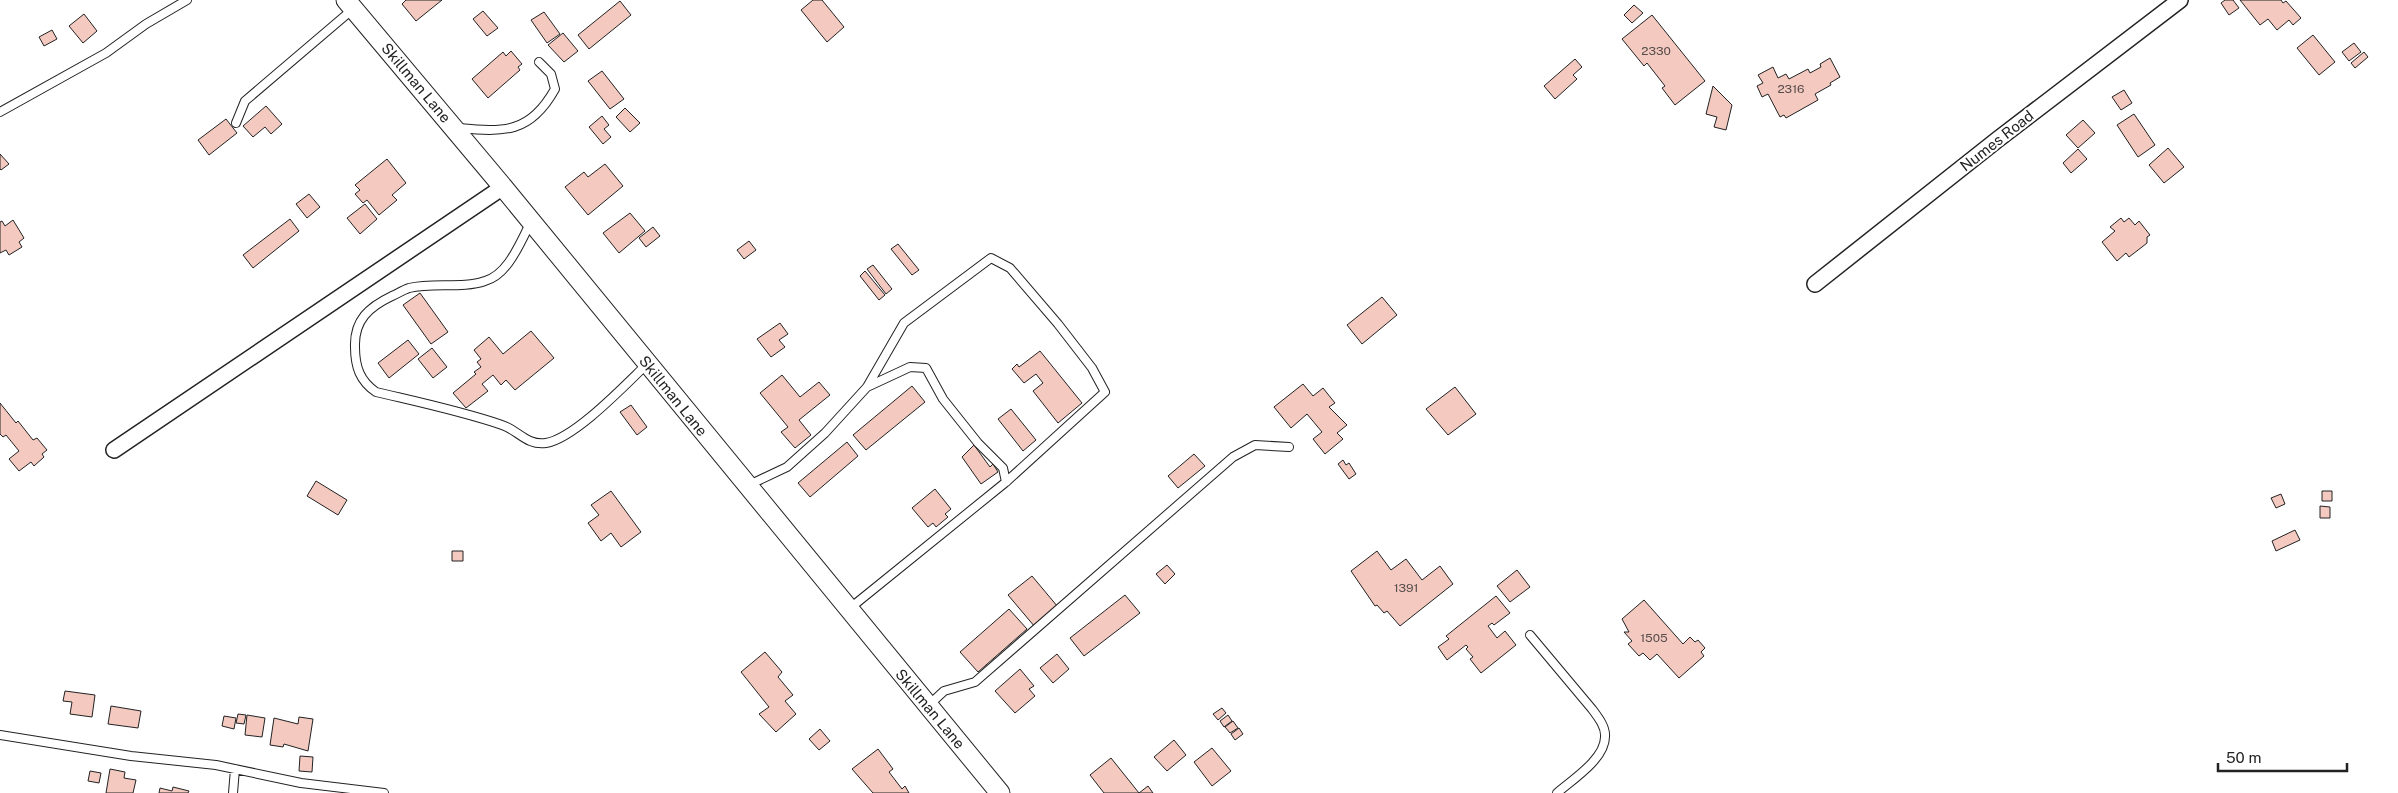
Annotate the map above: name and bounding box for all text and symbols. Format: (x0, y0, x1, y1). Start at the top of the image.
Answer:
street label: Skillman Lane (378, 39, 455, 126)
house number: 2330 (1641, 44, 1671, 58)
house number: 2316 (1777, 82, 1805, 96)
street label: Numes Road (1957, 107, 2037, 174)
street label: Skillman Lane (636, 352, 711, 439)
house number: 1391 (1394, 581, 1418, 595)
house number: 1505 (1640, 631, 1668, 645)
street label: Skillman Lane (892, 665, 969, 752)
scale bar (2218, 740, 2347, 772)
text: 50 m (2226, 749, 2261, 766)

